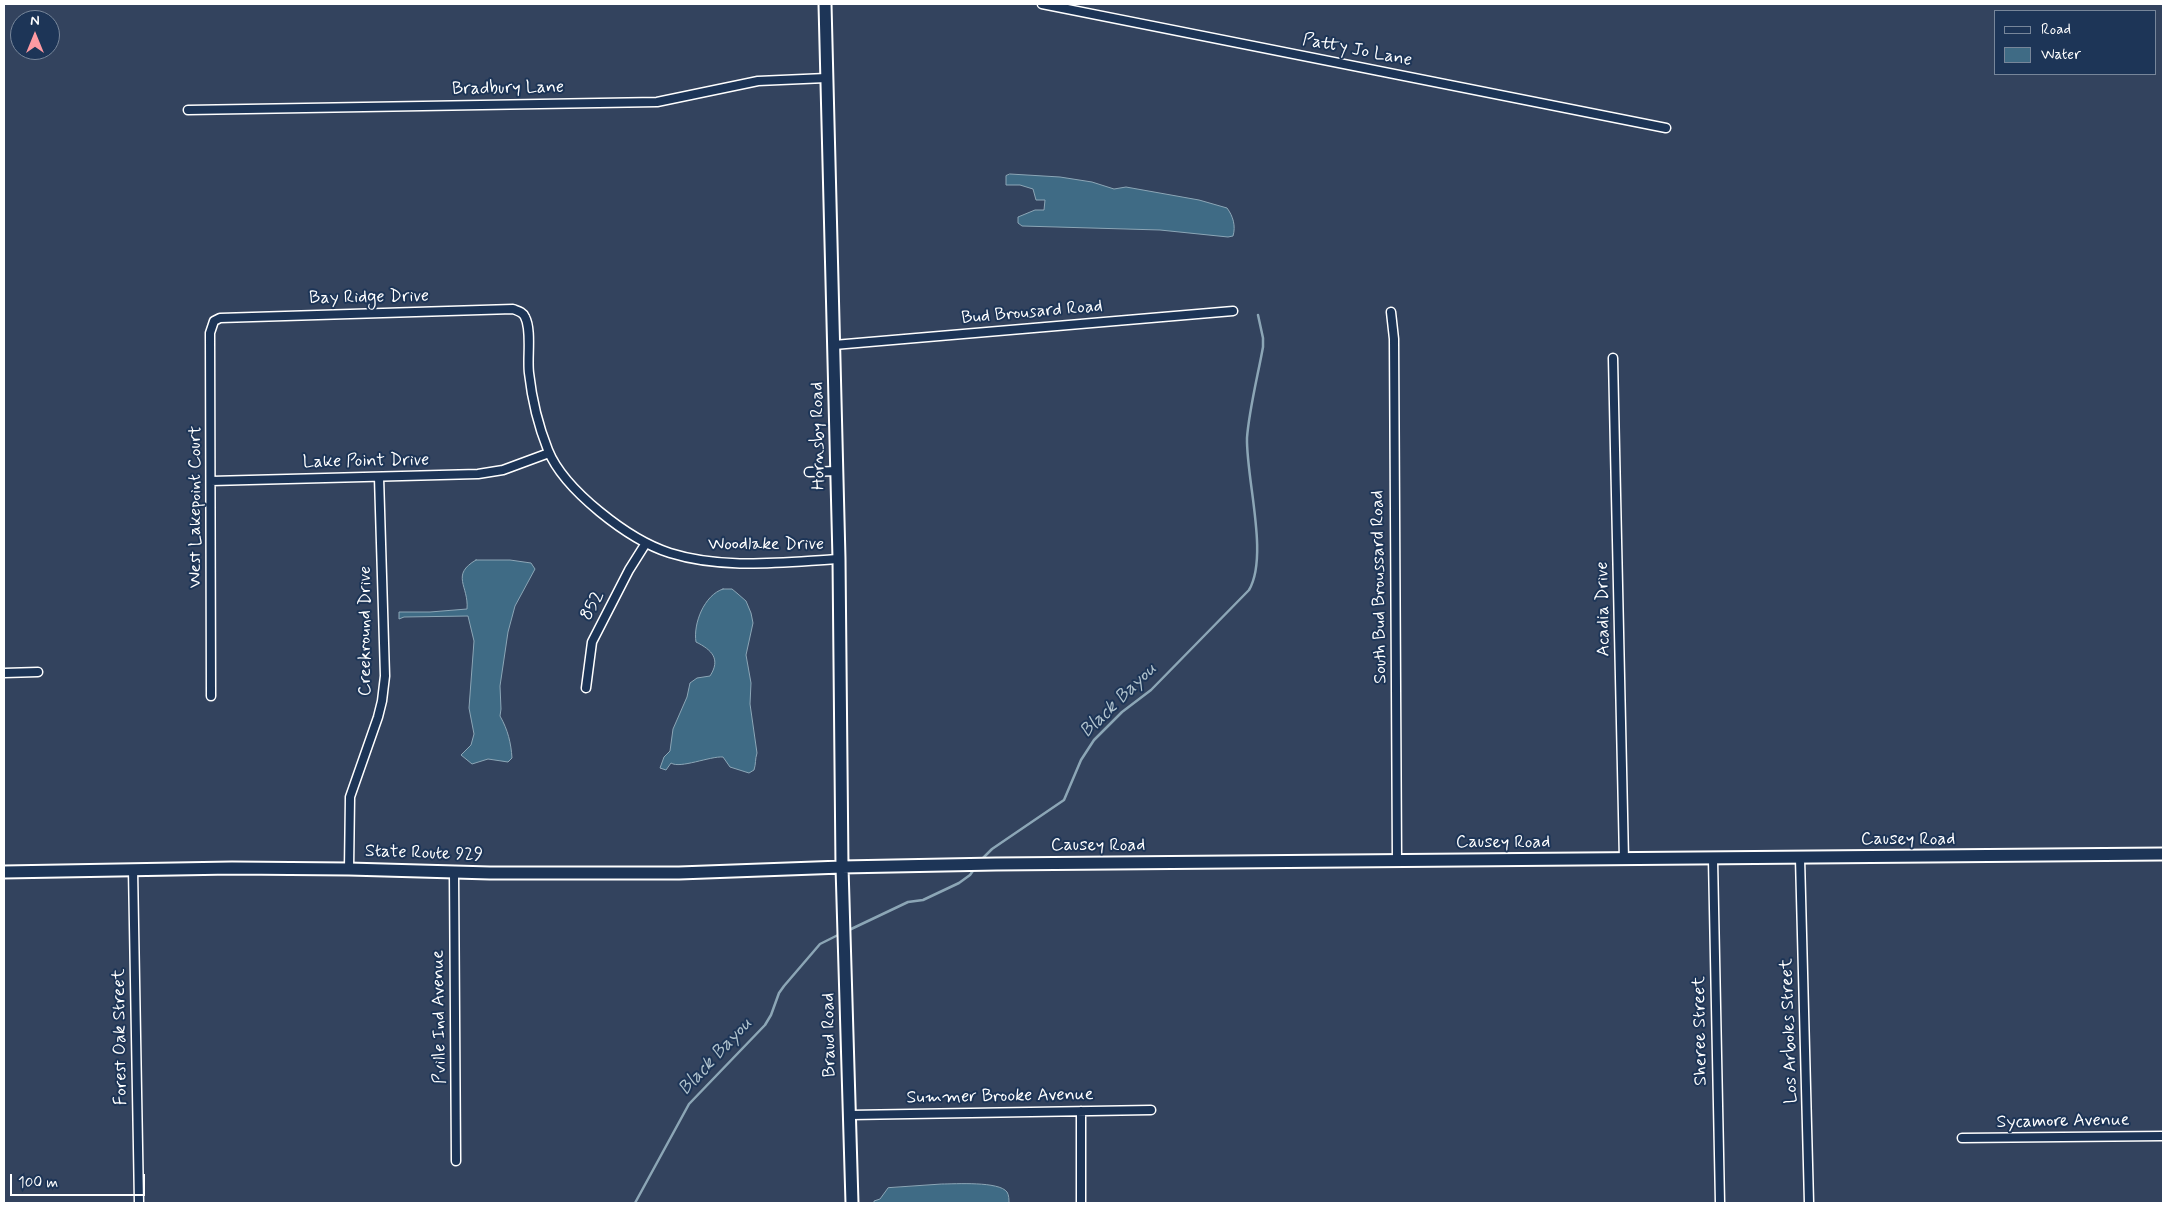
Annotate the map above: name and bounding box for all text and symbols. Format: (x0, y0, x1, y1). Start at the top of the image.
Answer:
north arrow (10, 10, 60, 60)
legend (1994, 10, 2157, 75)
text: N (30, 12, 40, 30)
text: Road (2041, 20, 2071, 40)
street label: Patty Jo Lane (1300, 30, 1414, 72)
text: Water (2041, 45, 2081, 65)
street label: Bradbury Lane (452, 77, 564, 101)
street label: Bay Ridge Drive (309, 286, 429, 310)
street label: Bud Brousard Road (960, 296, 1104, 330)
street label: Hornsby Road (807, 382, 831, 490)
street label: West Lakepoint Court (185, 426, 207, 588)
street label: Lake Point Drive (302, 450, 430, 474)
street label: South Bud Broussard Road (1368, 490, 1392, 684)
street label: Woodlake Drive (708, 534, 824, 556)
street label: Acadia Drive (1592, 561, 1616, 657)
street label: Creekround Drive (355, 566, 377, 696)
street label: 852 (576, 588, 610, 624)
water label: Black Bayou (1076, 659, 1162, 743)
street label: Causey Road (1861, 829, 1955, 851)
street label: Causey Road (1456, 832, 1550, 854)
street label: Causey Road (1051, 835, 1145, 857)
street label: State Route 929 (365, 841, 483, 867)
street label: Pville Ind Avenue (428, 950, 452, 1084)
street label: Los Arboles Street (1777, 958, 1803, 1104)
street label: Forest Oak Street (109, 969, 133, 1105)
street label: Sheree Street (1689, 976, 1713, 1086)
street label: Braud Road (818, 992, 842, 1078)
water label: Black Bayou (674, 1013, 758, 1101)
street label: Summer Brooke Avenue (906, 1085, 1094, 1109)
street label: Sycamore Avenue (1996, 1110, 2130, 1134)
scale bar (12, 1164, 148, 1196)
text: 100 m (18, 1173, 58, 1193)

